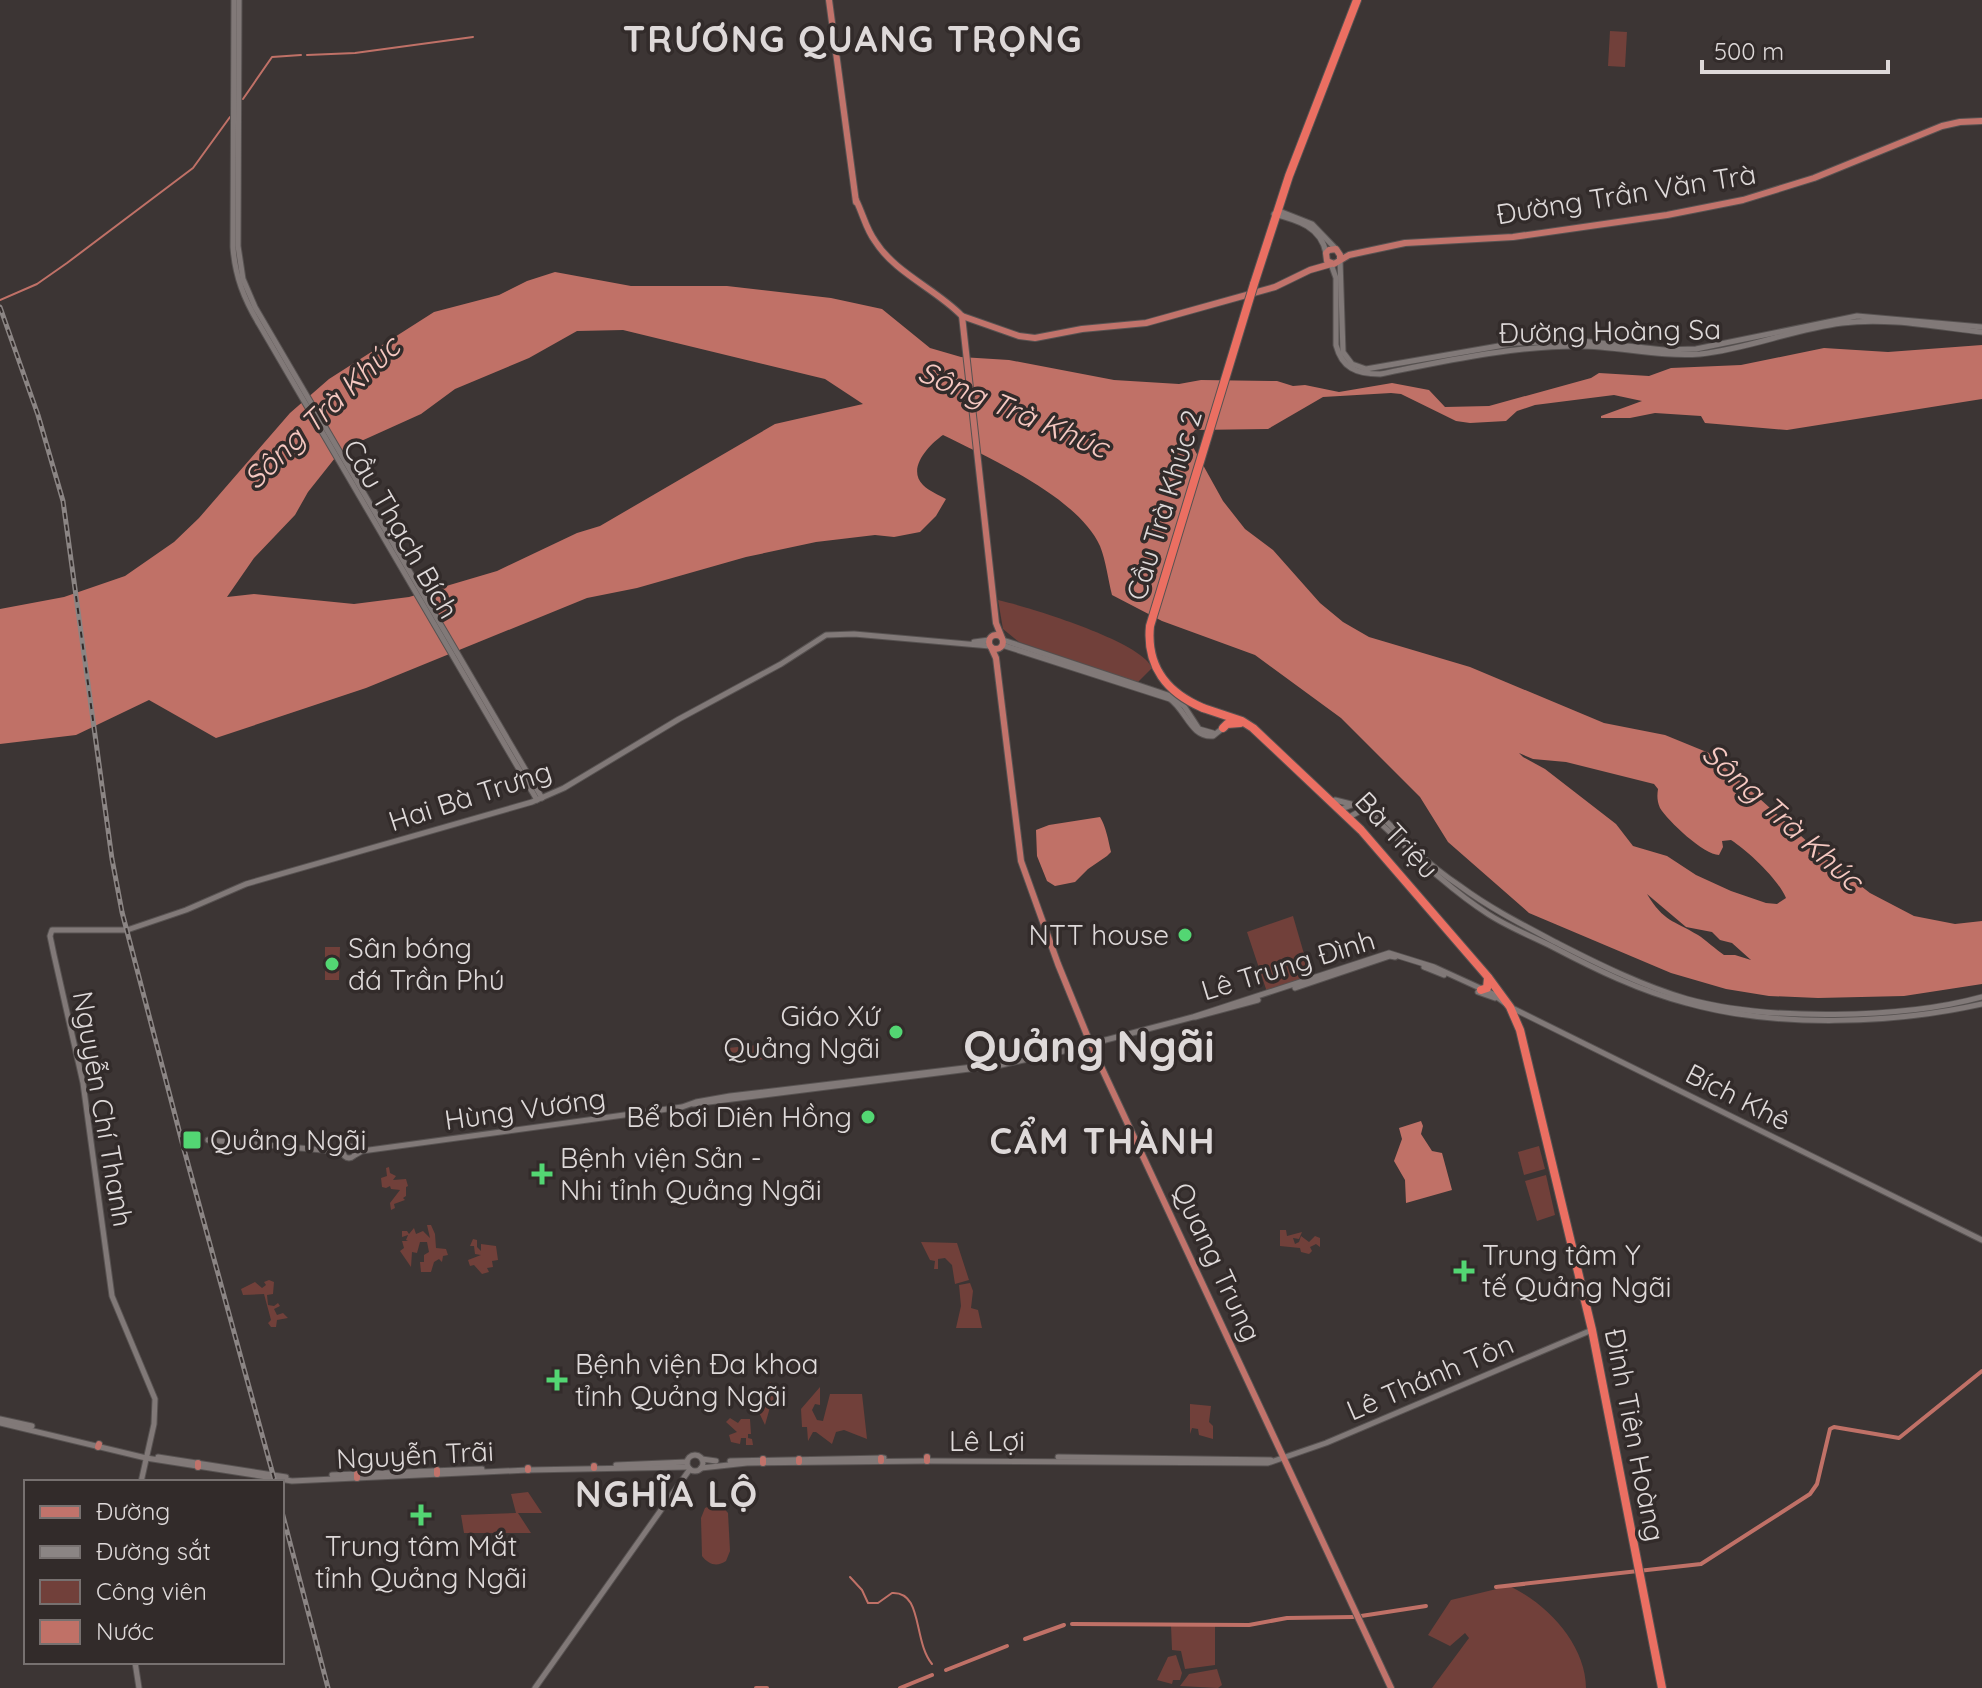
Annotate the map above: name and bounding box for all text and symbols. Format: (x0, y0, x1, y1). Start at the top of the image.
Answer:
district label: TRƯƠNG QUANG TRỌNG (623, 16, 1083, 61)
scale bar (1702, 24, 1888, 74)
text: 500 m (1714, 36, 1784, 66)
street label: Đường Trần Văn Trà (1494, 156, 1758, 231)
street label: Đường Hoàng Sa (1499, 311, 1721, 350)
water label: Sông Trà Khúc (235, 326, 409, 496)
water label: Sông Trà Khúc (913, 352, 1117, 467)
street label: Cầu Trà Khúc 2 (1118, 405, 1209, 604)
street label: Cầu Thạch Bích (336, 433, 467, 625)
water label: Sông Trà Khúc (1695, 734, 1873, 900)
street label: Hai Bà Trưng (384, 753, 556, 838)
street label: Bà Triệu (1348, 784, 1447, 886)
place label: NTT house (1029, 917, 1169, 952)
street label: Lê Trung Đình (1197, 921, 1379, 1008)
marker: NTT house (1176, 926, 1194, 944)
place label: Sân bóng đá Trần Phú (348, 930, 505, 997)
marker: Sân bóng đá Trần Phú (323, 955, 341, 973)
street label: Nguyễn Chí Thanh (66, 988, 141, 1229)
place label: Giáo Xứ Quảng Ngãi (723, 998, 881, 1065)
district label: Quảng Ngãi (963, 1018, 1215, 1073)
marker: Giáo Xứ Quảng Ngãi (887, 1023, 905, 1041)
street label: Bích Khê (1680, 1055, 1796, 1138)
street label: Hùng Vương (442, 1080, 608, 1137)
place label: Bể bơi Diên Hồng (626, 1099, 852, 1134)
marker: Bể bơi Diên Hồng (859, 1108, 877, 1126)
district label: CẨM THÀNH (990, 1116, 1216, 1163)
place label: Quảng Ngãi (210, 1122, 367, 1157)
marker: Quảng Ngãi (181, 1129, 203, 1151)
place label: Bệnh viện Sản - Nhi tỉnh Quảng Ngãi (560, 1140, 822, 1207)
marker: Bệnh viện Sản - Nhi tỉnh Quảng Ngãi (531, 1163, 553, 1185)
street label: Quang Trung (1165, 1177, 1270, 1347)
place label: Trung tâm Y tế Quảng Ngãi (1482, 1237, 1671, 1304)
marker: Trung tâm Y tế Quảng Ngãi (1453, 1260, 1475, 1282)
street label: Đinh Tiên Hoàng (1598, 1325, 1673, 1544)
street label: Lê Thánh Tôn (1341, 1326, 1519, 1427)
place label: Bệnh viện Đa khoa tỉnh Quảng Ngãi (575, 1346, 819, 1413)
marker: Bệnh viện Đa khoa tỉnh Quảng Ngãi (546, 1369, 568, 1391)
street label: Lê Lợi (949, 1423, 1025, 1458)
street label: Nguyễn Trãi (335, 1433, 495, 1476)
district label: NGHĨA LỘ (575, 1471, 759, 1516)
legend (24, 1480, 284, 1664)
text: Đường (96, 1496, 170, 1526)
marker: Trung tâm Mắt tỉnh Quảng Ngãi (410, 1504, 432, 1526)
place label: Trung tâm Mắt tỉnh Quảng Ngãi (315, 1528, 527, 1595)
text: Đường sắt (96, 1536, 211, 1566)
text: Công viên (96, 1576, 207, 1606)
text: Nước (96, 1616, 154, 1646)

